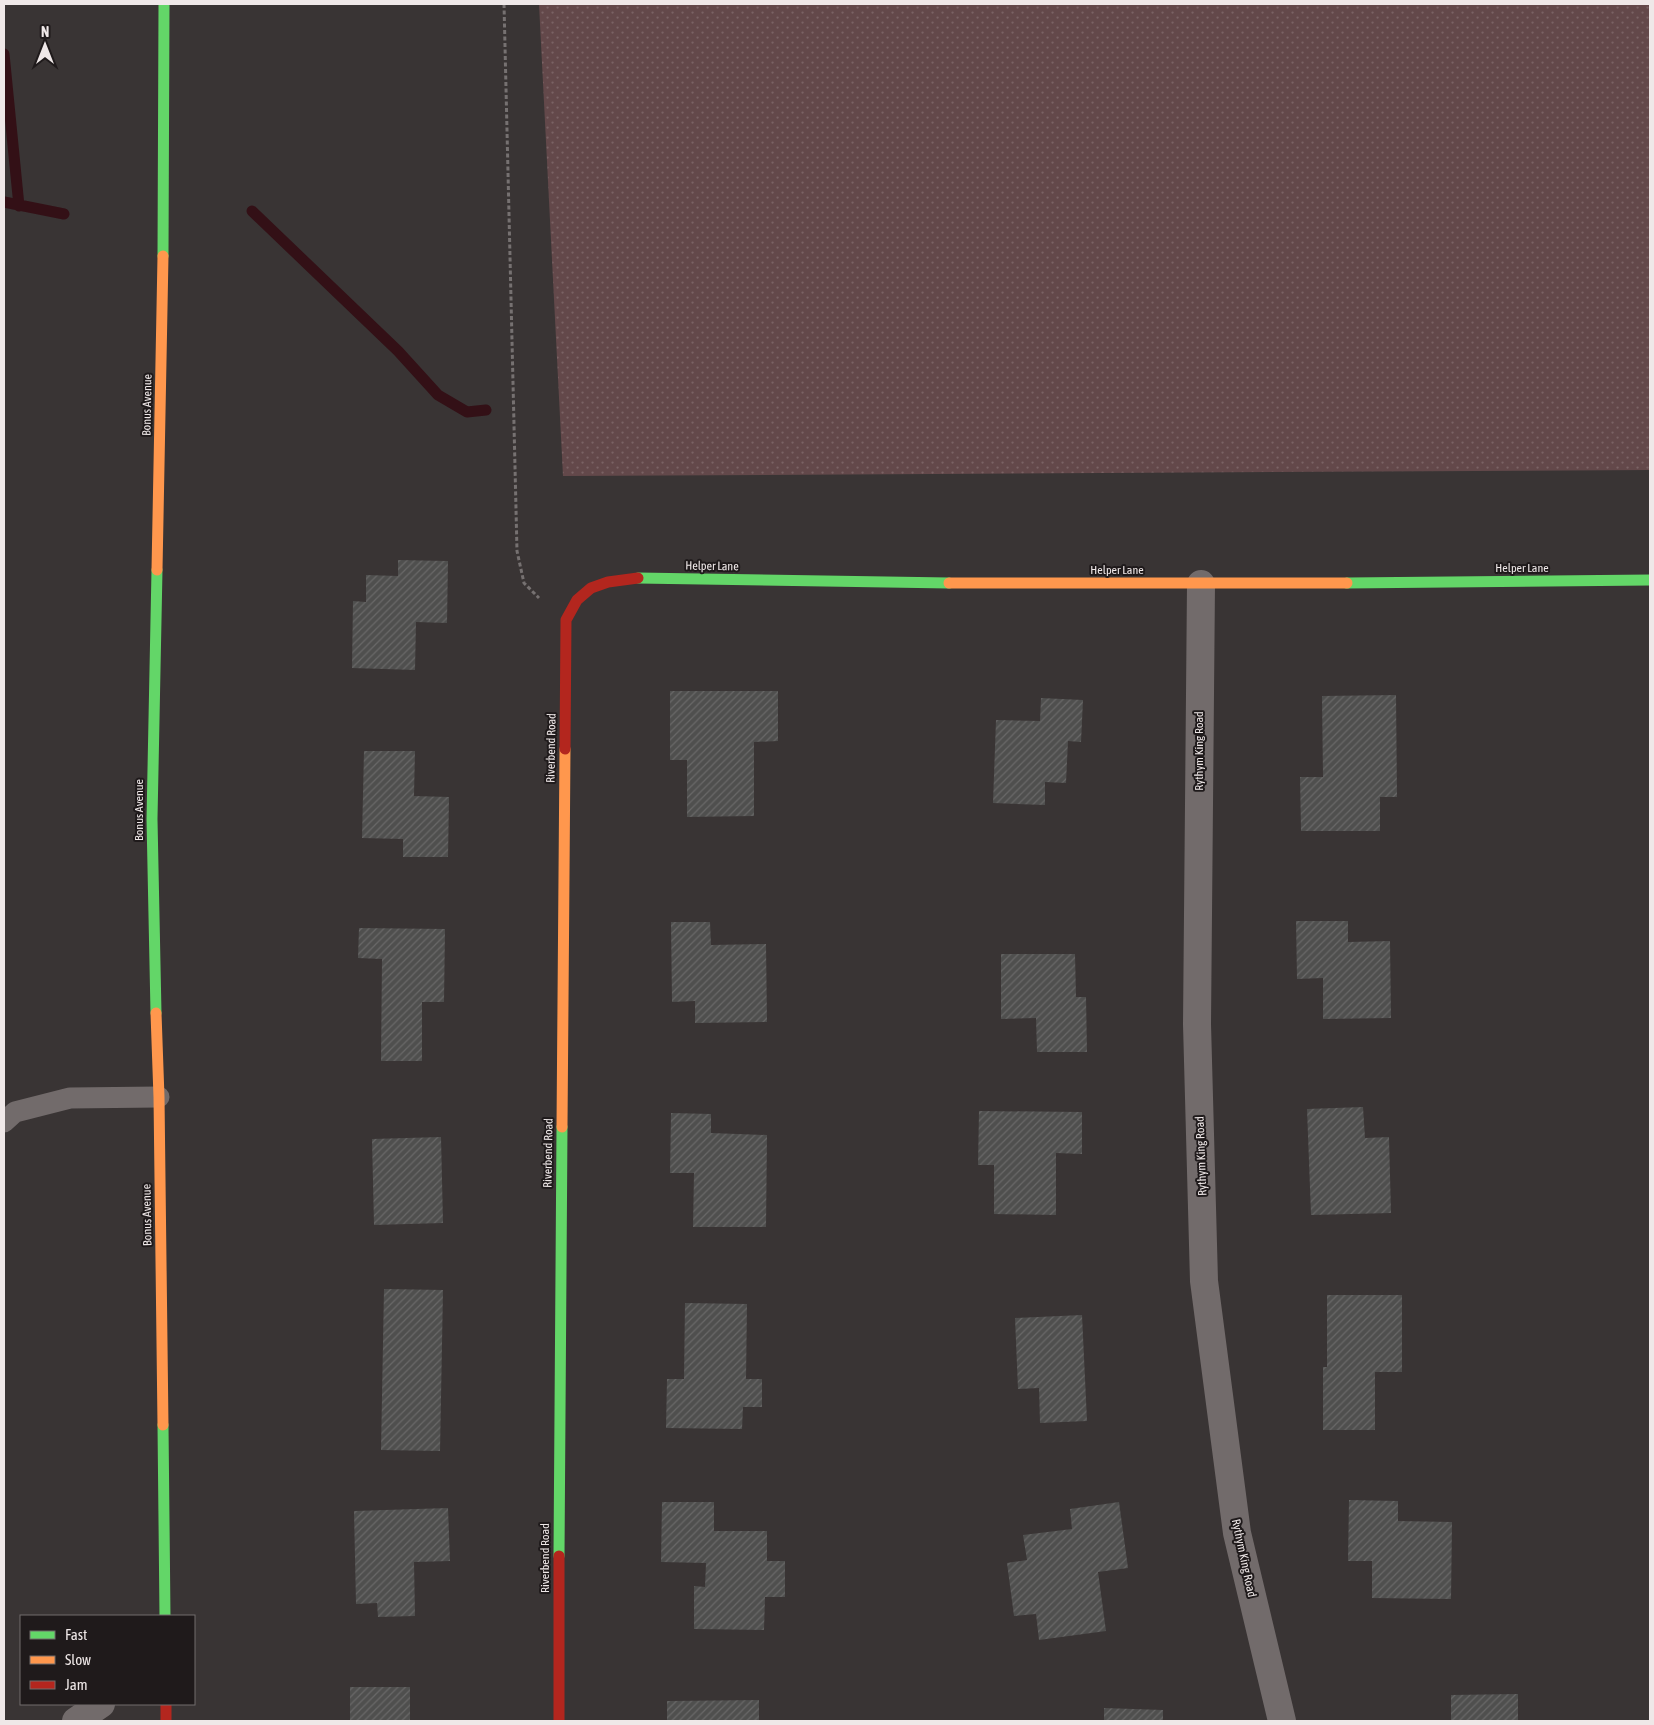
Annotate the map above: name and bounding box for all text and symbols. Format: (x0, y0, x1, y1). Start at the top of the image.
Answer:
north arrow (20, 20, 70, 70)
text: N (41, 24, 49, 40)
street label: Bonus Avenue (139, 374, 155, 436)
street label: Helper Lane (685, 559, 739, 573)
street label: Helper Lane (1495, 561, 1549, 575)
street label: Helper Lane (1090, 563, 1144, 577)
street label: Rythym King Road (1192, 711, 1206, 791)
street label: Riverbend Road (543, 713, 559, 783)
street label: Bonus Avenue (132, 779, 146, 841)
street label: Rythym King Road (1193, 1116, 1209, 1196)
street label: Riverbend Road (540, 1118, 556, 1188)
street label: Bonus Avenue (139, 1184, 155, 1246)
street label: Rythym King Road (1229, 1518, 1259, 1598)
street label: Riverbend Road (538, 1523, 552, 1593)
legend (20, 1615, 195, 1705)
text: Fast (65, 1626, 87, 1643)
text: Slow (65, 1651, 91, 1668)
text: Jam (65, 1676, 88, 1693)

